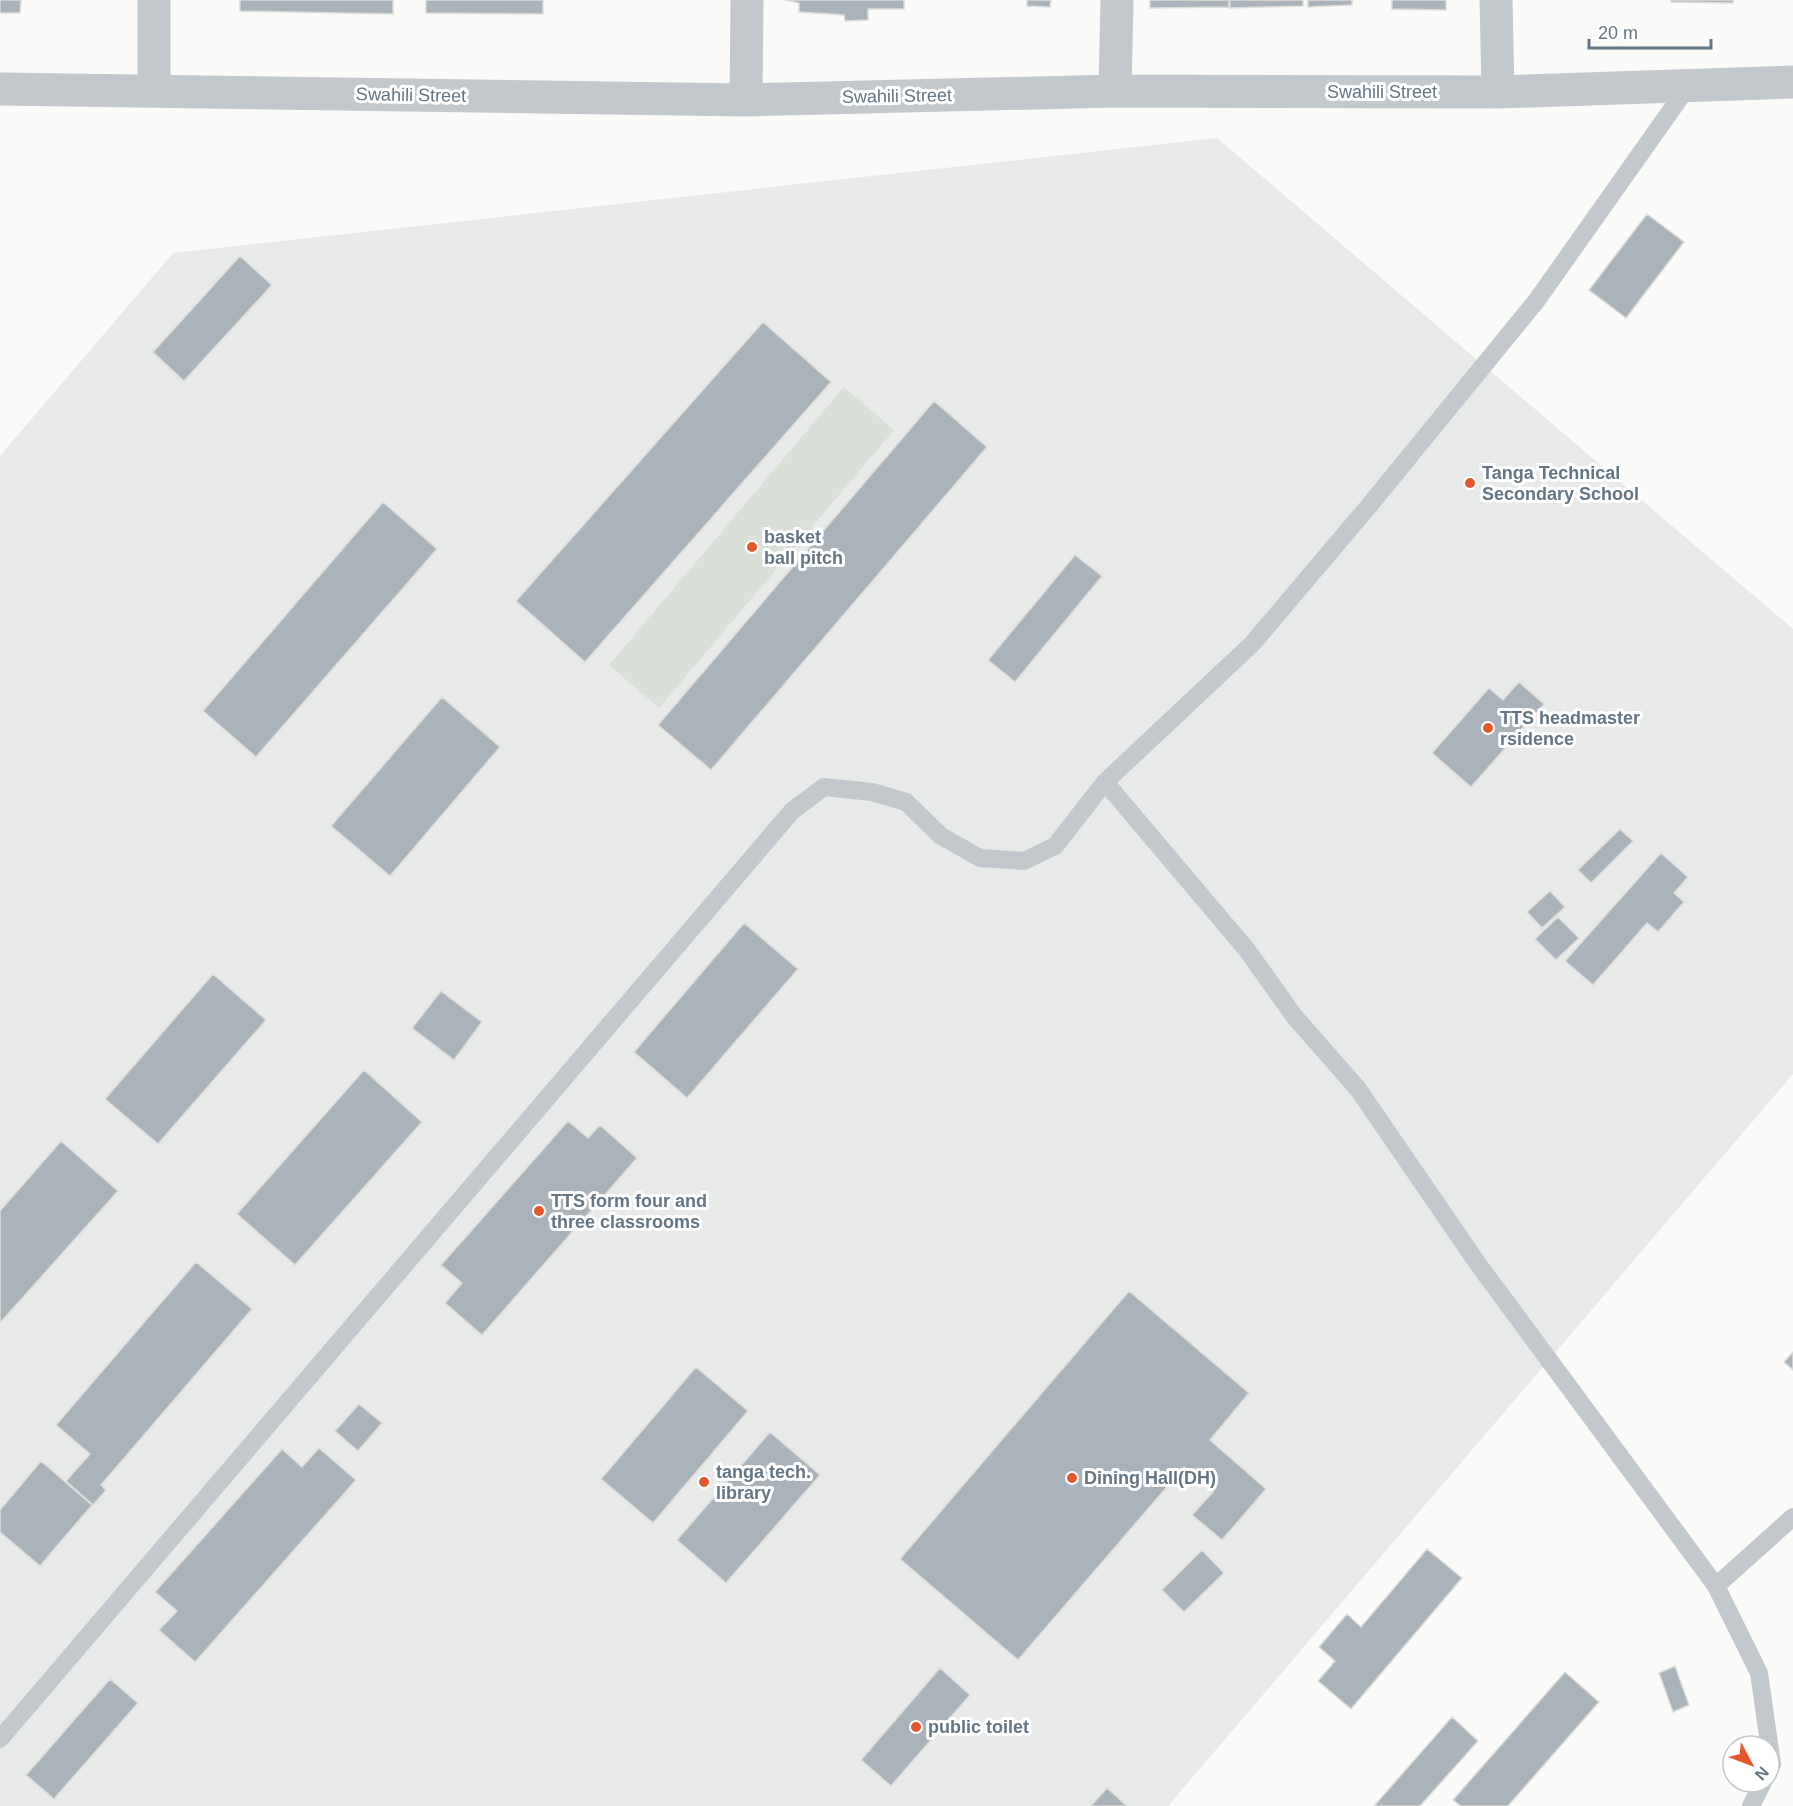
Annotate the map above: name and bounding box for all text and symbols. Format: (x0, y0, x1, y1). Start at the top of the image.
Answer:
scale bar (1589, 12, 1710, 50)
text: 20 m (1598, 23, 1638, 43)
street label: Swahili Street (1327, 82, 1437, 102)
street label: Swahili Street (356, 84, 466, 106)
street label: Swahili Street (842, 85, 952, 107)
place label: Tanga Technical Secondary School (1482, 463, 1639, 504)
marker: Tanga Technical Secondary School (1463, 476, 1477, 490)
place label: basket ball pitch (764, 527, 843, 568)
marker: basket ball pitch (745, 540, 759, 554)
place label: TTS headmaster rsidence (1500, 708, 1640, 749)
marker: TTS headmaster rsidence (1481, 721, 1495, 735)
place label: TTS form four and three classrooms (551, 1191, 707, 1232)
marker: TTS form four and three classrooms (532, 1204, 546, 1218)
place label: tanga tech. library (716, 1462, 811, 1503)
place label: Dining Hall(DH) (1084, 1468, 1216, 1488)
marker: Dining Hall(DH) (1065, 1471, 1079, 1485)
marker: tanga tech. library (697, 1475, 711, 1489)
place label: public toilet (928, 1717, 1029, 1737)
marker: public toilet (909, 1720, 923, 1734)
north arrow (1721, 1734, 1781, 1794)
text: N (1752, 1764, 1772, 1783)

